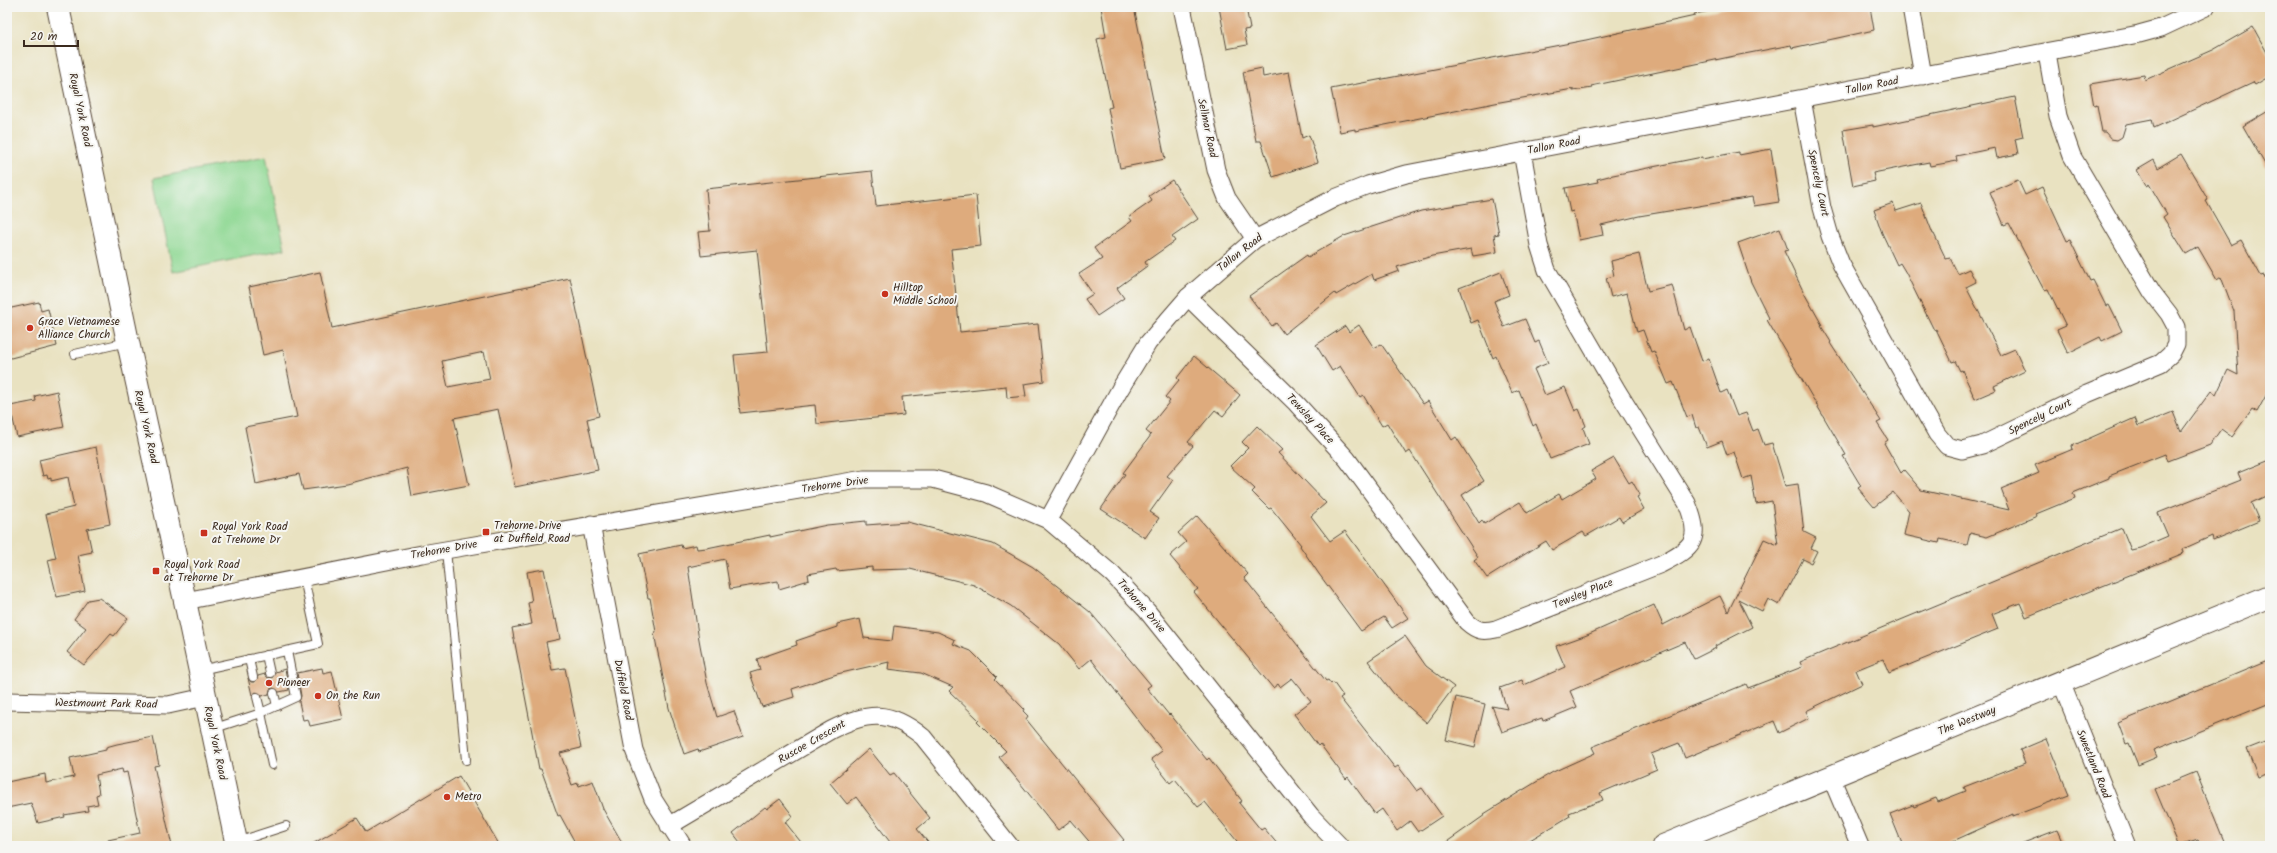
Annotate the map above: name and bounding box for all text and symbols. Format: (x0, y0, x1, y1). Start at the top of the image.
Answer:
scale bar (24, 22, 78, 48)
text: 20 m (30, 27, 58, 46)
street label: Royal York Road (63, 71, 97, 149)
street label: Tallon Road (1844, 72, 1901, 100)
street label: Sellmar Road (1192, 97, 1222, 160)
street label: Tallon Road (1526, 132, 1583, 160)
street label: Spencely Court (1802, 147, 1834, 219)
street label: Tallon Road (1213, 229, 1267, 277)
place label: Hilltop Middle School (893, 279, 957, 310)
marker: Hilltop Middle School (880, 289, 890, 299)
place label: Grace Vietnamese Alliance Church (38, 313, 120, 344)
marker: Grace Vietnamese Alliance Church (25, 323, 35, 333)
street label: Royal York Road (129, 388, 163, 466)
street label: Tewsley Place (1282, 390, 1338, 449)
street label: Spencely Court (2005, 394, 2076, 440)
street label: Trehorne Drive (800, 471, 870, 499)
place label: Trehorne Drive at Duffield Road (494, 517, 570, 548)
place label: Royal York Road at Trehome Dr (212, 518, 288, 549)
marker: Trehorne Drive at Duffield Road (481, 527, 491, 537)
marker: Royal York Road at Trehome Dr (199, 528, 209, 538)
street label: Trehorne Drive (409, 535, 479, 565)
place label: Royal York Road at Trehorne Dr (164, 556, 240, 587)
marker: Royal York Road at Trehorne Dr (151, 566, 161, 576)
street label: Tewsley Place (1550, 574, 1616, 614)
street label: Trehorne Drive (1112, 575, 1170, 637)
street label: Duffield Road (608, 658, 638, 723)
place label: Pioneer (277, 674, 311, 692)
marker: Pioneer (264, 678, 274, 688)
place label: On the Run (326, 687, 380, 705)
marker: On the Run (313, 691, 323, 701)
street label: Westmount Park Road (55, 694, 158, 714)
street label: The Westway (1935, 701, 2000, 741)
street label: Royal York Road (198, 704, 232, 782)
street label: Ruscoe Crescent (775, 715, 850, 769)
street label: Sweetland Road (2071, 727, 2115, 802)
place label: Metro (455, 788, 482, 806)
marker: Metro (442, 792, 452, 802)

